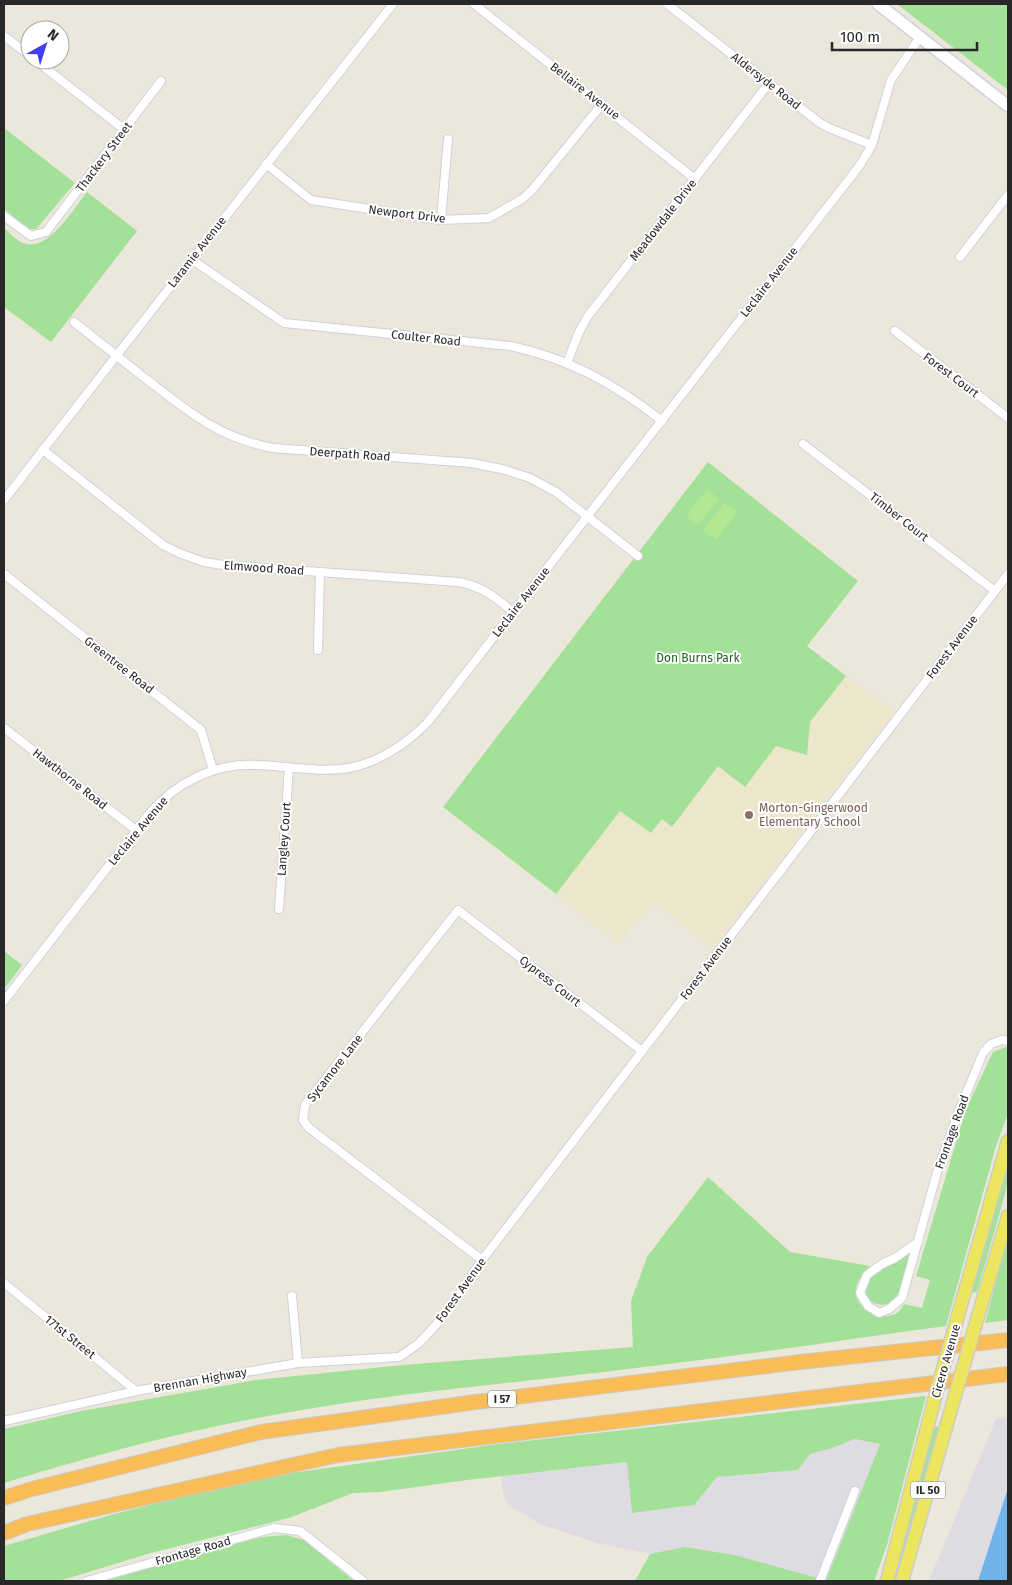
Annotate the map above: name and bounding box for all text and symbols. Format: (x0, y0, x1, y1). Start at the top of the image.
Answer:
north arrow (20, 20, 70, 70)
scale bar (832, 20, 977, 52)
text: N (44, 26, 62, 45)
text: 100 m (840, 28, 880, 46)
street label: Aldersyde Road (728, 50, 804, 112)
street label: Bellaire Avenue (547, 59, 623, 123)
street label: Thackery Street (73, 119, 135, 195)
street label: Meadowdale Drive (627, 176, 699, 264)
street label: Newport Drive (368, 202, 446, 226)
street label: Laramie Avenue (165, 214, 229, 290)
street label: Leclaire Avenue (737, 244, 801, 320)
street label: Coulter Road (390, 327, 462, 349)
street label: Forest Court (920, 350, 982, 401)
street label: Deerpath Road (309, 444, 391, 464)
street label: Timber Court (867, 490, 932, 545)
street label: Elmwood Road (223, 558, 305, 578)
street label: Leclaire Avenue (489, 564, 553, 640)
street label: Forest Avenue (923, 612, 981, 682)
street label: Greentree Road (81, 633, 157, 697)
park label: Don Burns Park (656, 651, 741, 665)
street label: Hawthorne Road (30, 746, 110, 812)
street label: Leclaire Avenue (105, 794, 171, 868)
street label: Langley Court (274, 801, 294, 876)
place label: Morton-Gingerwood Elementary School (759, 801, 868, 829)
marker: Morton-Gingerwood Elementary School (743, 809, 755, 821)
street label: Forest Avenue (677, 933, 735, 1003)
street label: Cypress Court (517, 953, 584, 1010)
street label: Sycamore Lane (304, 1032, 366, 1104)
street label: Frontage Road (932, 1093, 972, 1171)
street label: Forest Avenue (433, 1255, 489, 1325)
street label: 171st Street (42, 1312, 99, 1362)
street label: Cicero Avenue (929, 1322, 963, 1400)
street label: Brennan Highway (152, 1365, 248, 1395)
road number: I 57 (488, 1390, 516, 1408)
road number: IL 50 (910, 1482, 946, 1498)
street label: Frontage Road (154, 1534, 232, 1568)

